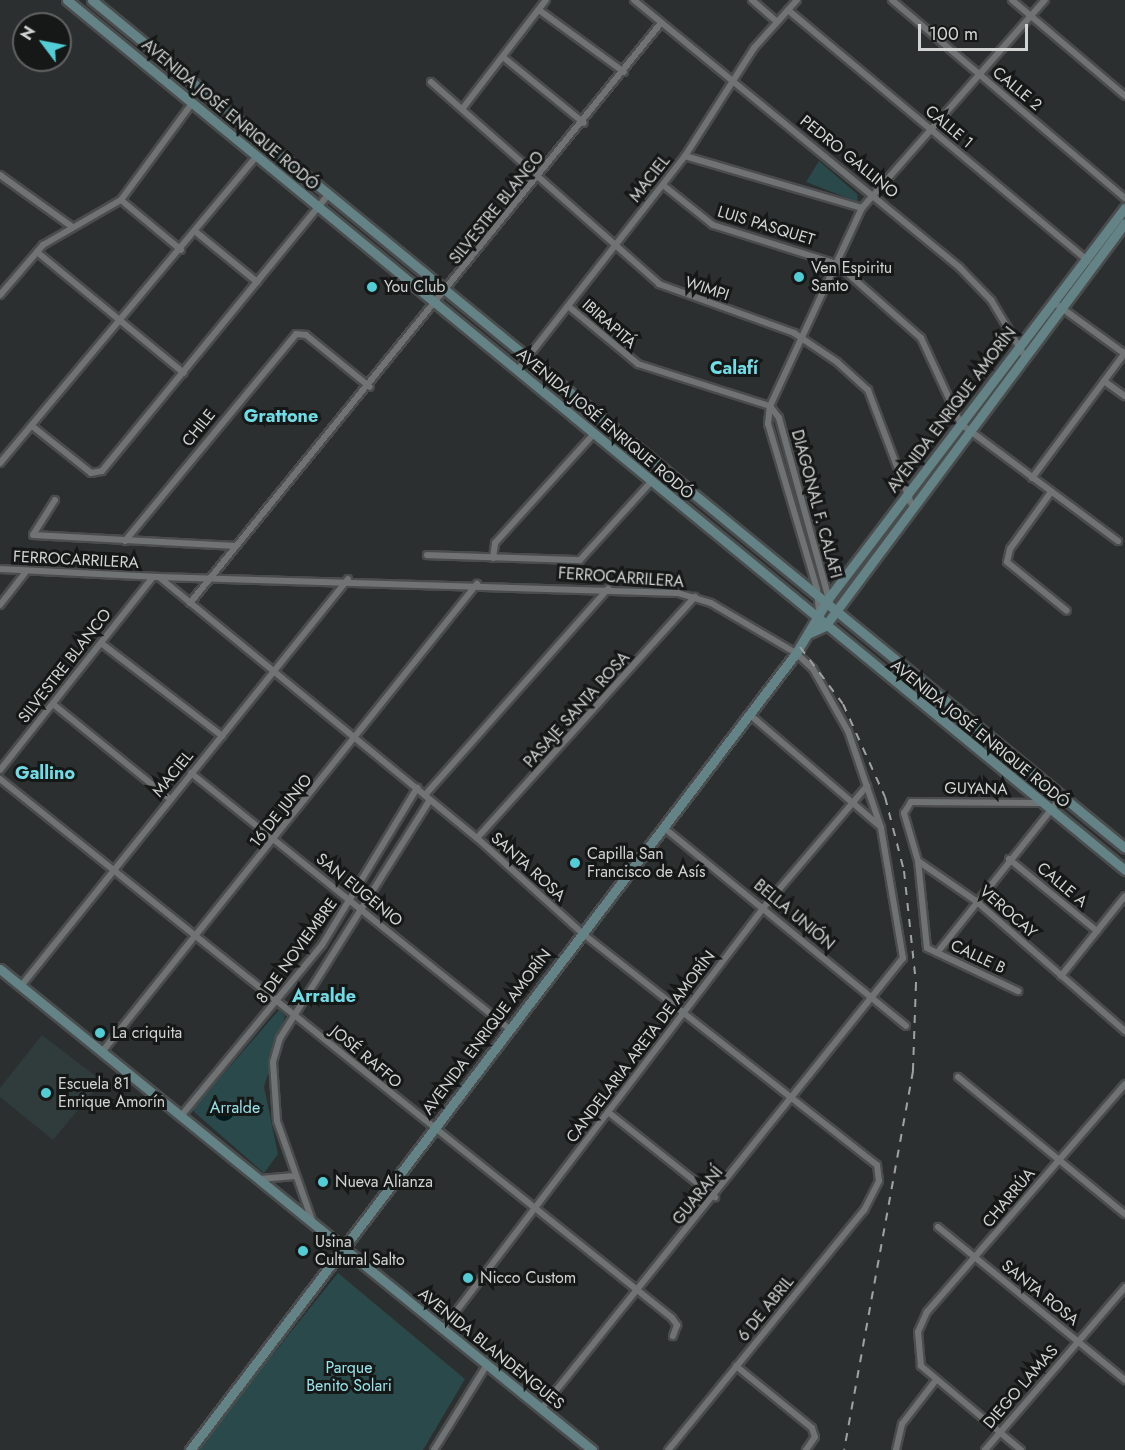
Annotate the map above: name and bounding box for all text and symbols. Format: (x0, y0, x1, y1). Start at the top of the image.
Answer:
north arrow (12, 12, 72, 72)
scale bar (921, 12, 1030, 50)
text: 100 m (929, 21, 978, 47)
text: N (15, 22, 41, 45)
street label: AVENIDA JOSÉ ENRIQUE RODÓ (138, 35, 322, 195)
street label: CALLE 2 (988, 63, 1046, 115)
street label: CALLE 1 (921, 101, 977, 153)
street label: PEDRO GALLINO (796, 112, 902, 202)
street label: SILVESTRE BLANCO (446, 148, 548, 268)
street label: MACIEL (626, 152, 674, 206)
street label: LUIS PASQUET (715, 202, 817, 250)
place label: Ven Espiritu Santo (811, 258, 892, 296)
marker: Ven Espiritu Santo (792, 270, 806, 284)
street label: WIMPI (682, 273, 732, 305)
place label: You Club (384, 277, 445, 297)
marker: You Club (365, 280, 379, 294)
street label: IBIRAPITÁ (578, 295, 640, 353)
street label: AVENIDA ENRIQUE AMORÍN (883, 323, 1021, 497)
street label: AVENIDA JOSÉ ENRIQUE RODÓ (513, 344, 697, 504)
district label: Calafí (710, 357, 758, 379)
district label: Grattone (244, 405, 318, 427)
street label: CHILE (178, 406, 220, 450)
street label: DIAGONAL F. CALAFI (787, 428, 845, 580)
street label: FERROCARRILERA (13, 547, 139, 573)
street label: FERROCARRILERA (557, 564, 685, 592)
street label: SILVESTRE BLANCO (14, 605, 116, 727)
street label: PASAJE SANTA ROSA (520, 648, 634, 772)
street label: AVENIDA JOSÉ ENRIQUE RODÓ (887, 656, 1073, 812)
street label: MACIEL (149, 747, 197, 801)
district label: Gallino (15, 762, 75, 784)
street label: 16 DE JUNIO (246, 771, 316, 851)
street label: GUYANA (944, 779, 1008, 799)
street label: SANTA ROSA (487, 828, 569, 906)
place label: Capilla San Francisco de Asís (587, 844, 705, 882)
street label: SAN EUGENIO (312, 849, 406, 931)
marker: Capilla San Francisco de Asís (568, 856, 582, 870)
street label: CALLE A (1033, 858, 1091, 912)
street label: BELLA UNIÓN (750, 876, 838, 954)
street label: VEROCAY (975, 882, 1041, 942)
street label: 8 DE NOVIEMBRE (252, 895, 342, 1007)
street label: CALLE B (948, 936, 1008, 978)
street label: AVENIDA ENRIQUE AMORÍN (418, 945, 556, 1119)
street label: CANDELARIA ARETA DE AMORÍN (563, 947, 719, 1147)
district label: Arralde (292, 985, 356, 1007)
street label: JOSÉ RAFFO (327, 1022, 405, 1092)
place label: La criquita (112, 1023, 182, 1043)
marker: La criquita (93, 1026, 107, 1040)
place label: Escuela 81 Enrique Amorín (58, 1074, 165, 1112)
marker: Escuela 81 Enrique Amorín (39, 1086, 53, 1100)
park label: Arralde (210, 1098, 260, 1118)
street label: GUARANÍ (669, 1163, 727, 1229)
street label: CHARRÚA (979, 1164, 1039, 1232)
place label: Nueva Alianza (335, 1172, 433, 1192)
marker: Nueva Alianza (316, 1175, 330, 1189)
place label: Usina Cultural Salto (315, 1232, 405, 1270)
marker: Usina Cultural Salto (296, 1244, 310, 1258)
street label: SANTA ROSA (997, 1256, 1083, 1330)
place label: Nicco Custom (480, 1268, 576, 1288)
marker: Nicco Custom (461, 1271, 475, 1285)
street label: 6 DE ABRIL (734, 1273, 798, 1345)
street label: AVENIDA BLANDENGUES (414, 1284, 568, 1414)
street label: DIEGO LAMAS (980, 1341, 1062, 1433)
park label: Parque Benito Solari (306, 1358, 392, 1396)

